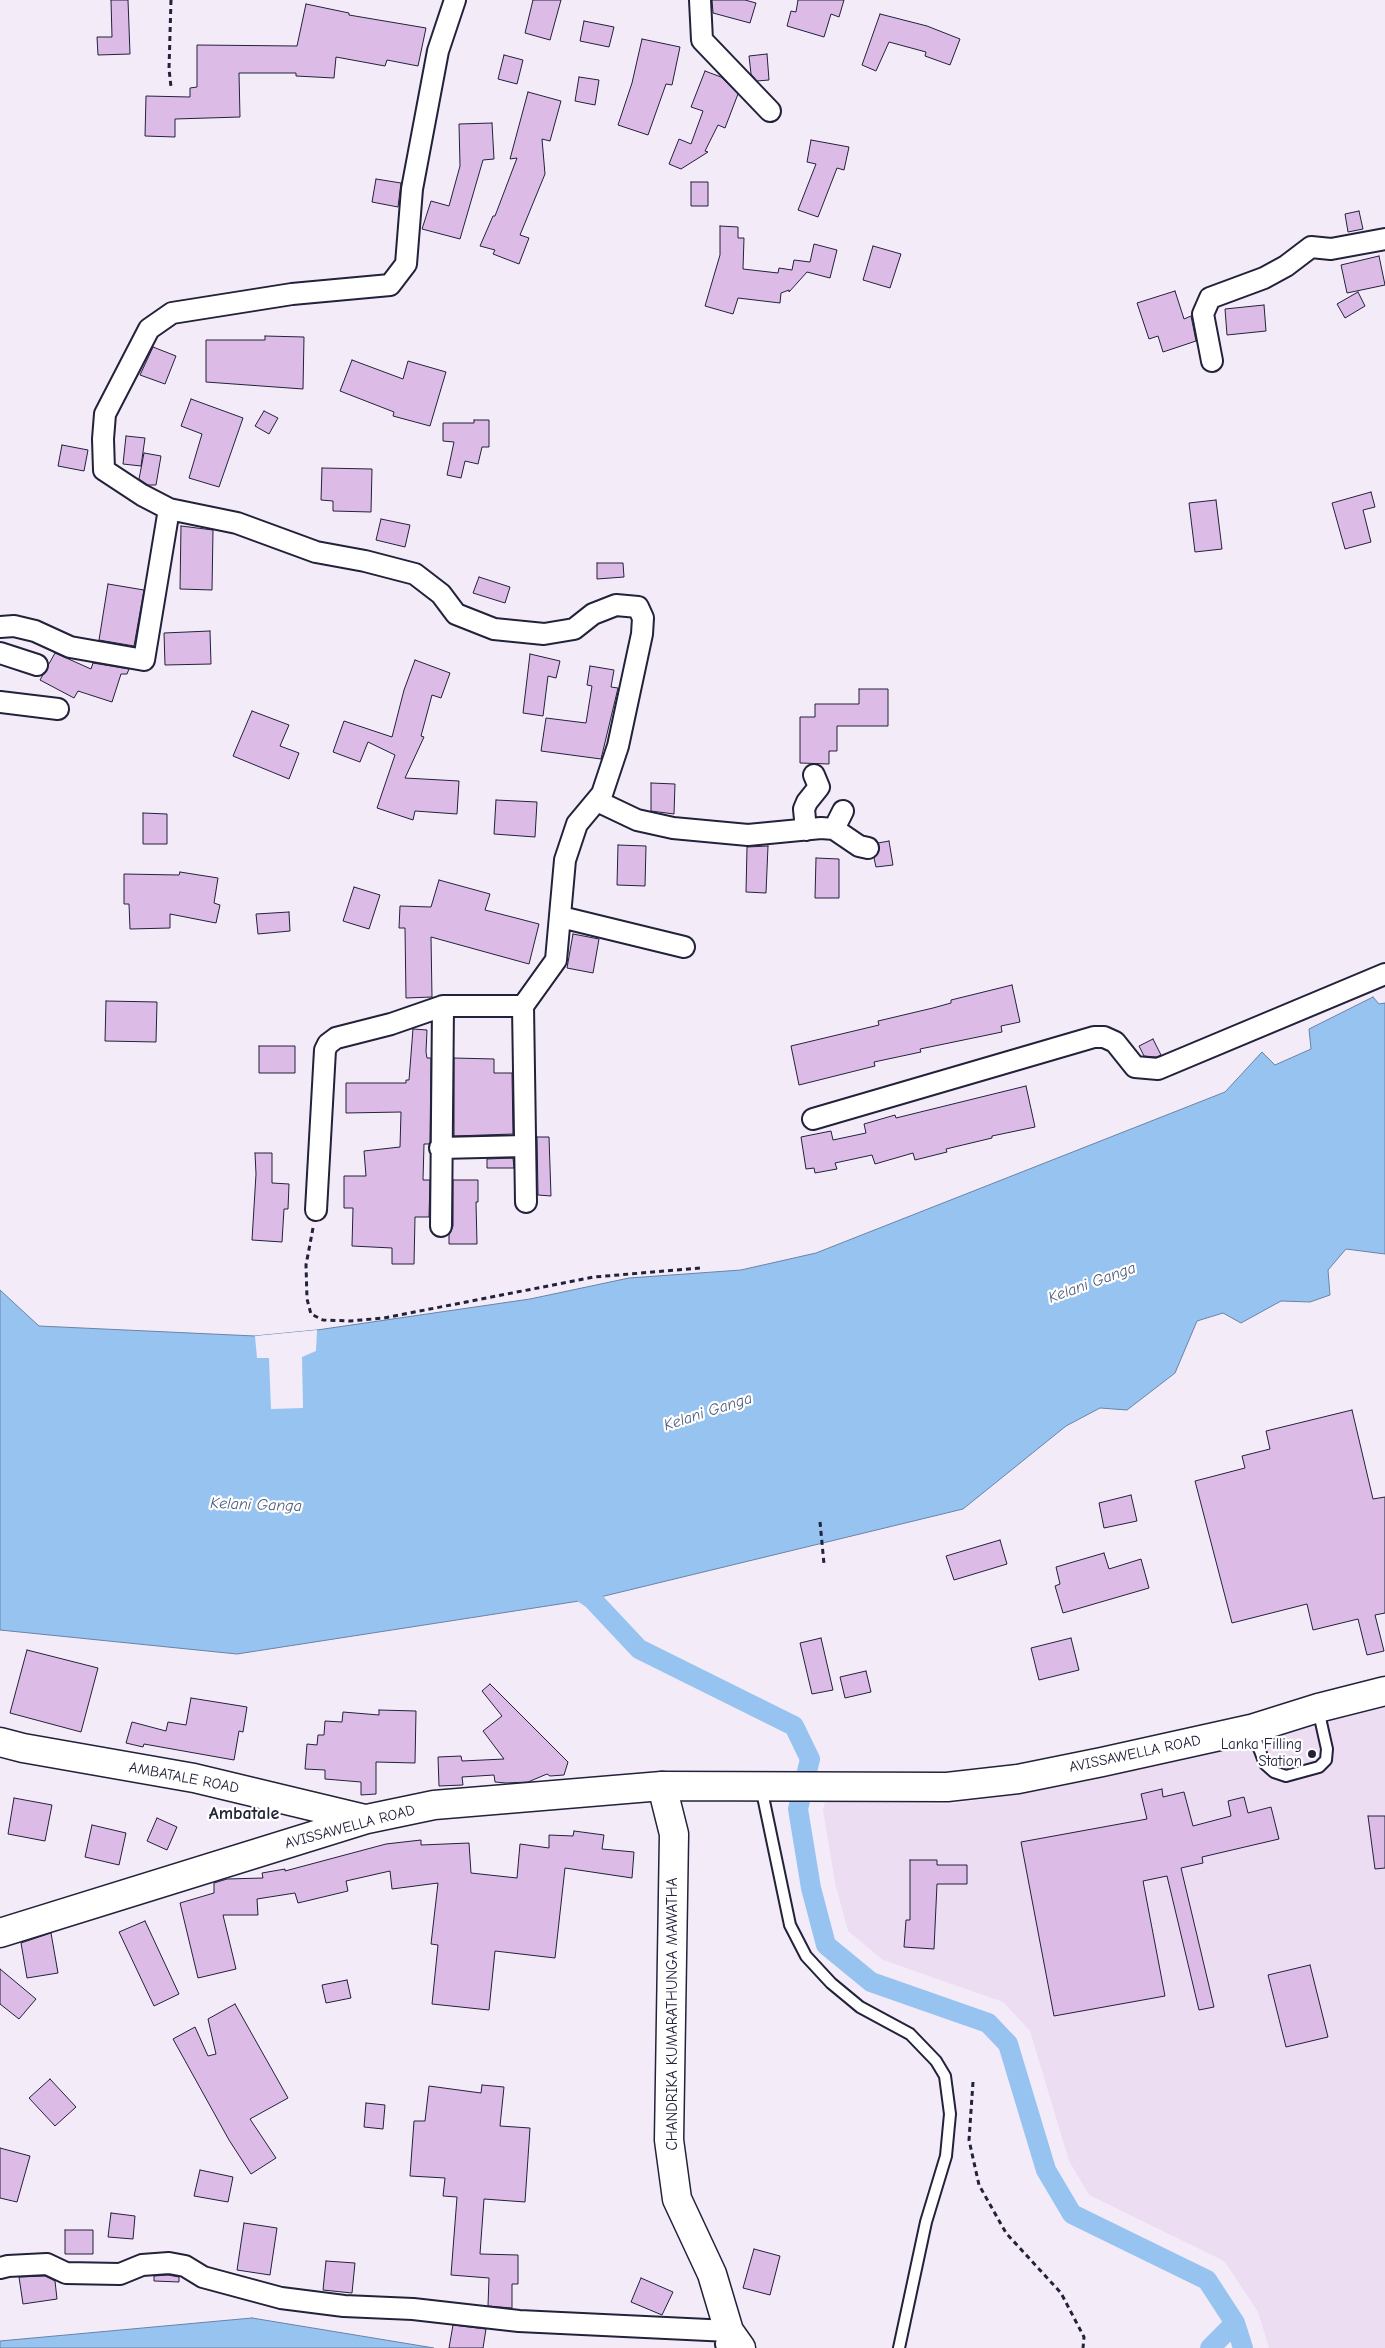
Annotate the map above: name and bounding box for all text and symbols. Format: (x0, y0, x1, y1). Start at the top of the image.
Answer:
water label: Kelani Ganga (1046, 1258, 1138, 1308)
water label: Kelani Ganga (661, 1389, 755, 1435)
water label: Kelani Ganga (210, 1494, 302, 1516)
street label: AVISSAWELLA ROAD (1068, 1731, 1202, 1777)
place label: Lanka Filling Station (1221, 1736, 1302, 1771)
marker: Lanka Filling Station (1306, 1748, 1318, 1760)
street label: AMBATALE ROAD (127, 1759, 241, 1797)
street label: AVISSAWELLA ROAD (283, 1801, 417, 1853)
district label: Ambatale (209, 1803, 279, 1825)
street label: CHANDRIKA KUMARATHUNGA MAWATHA (664, 1878, 682, 2150)

